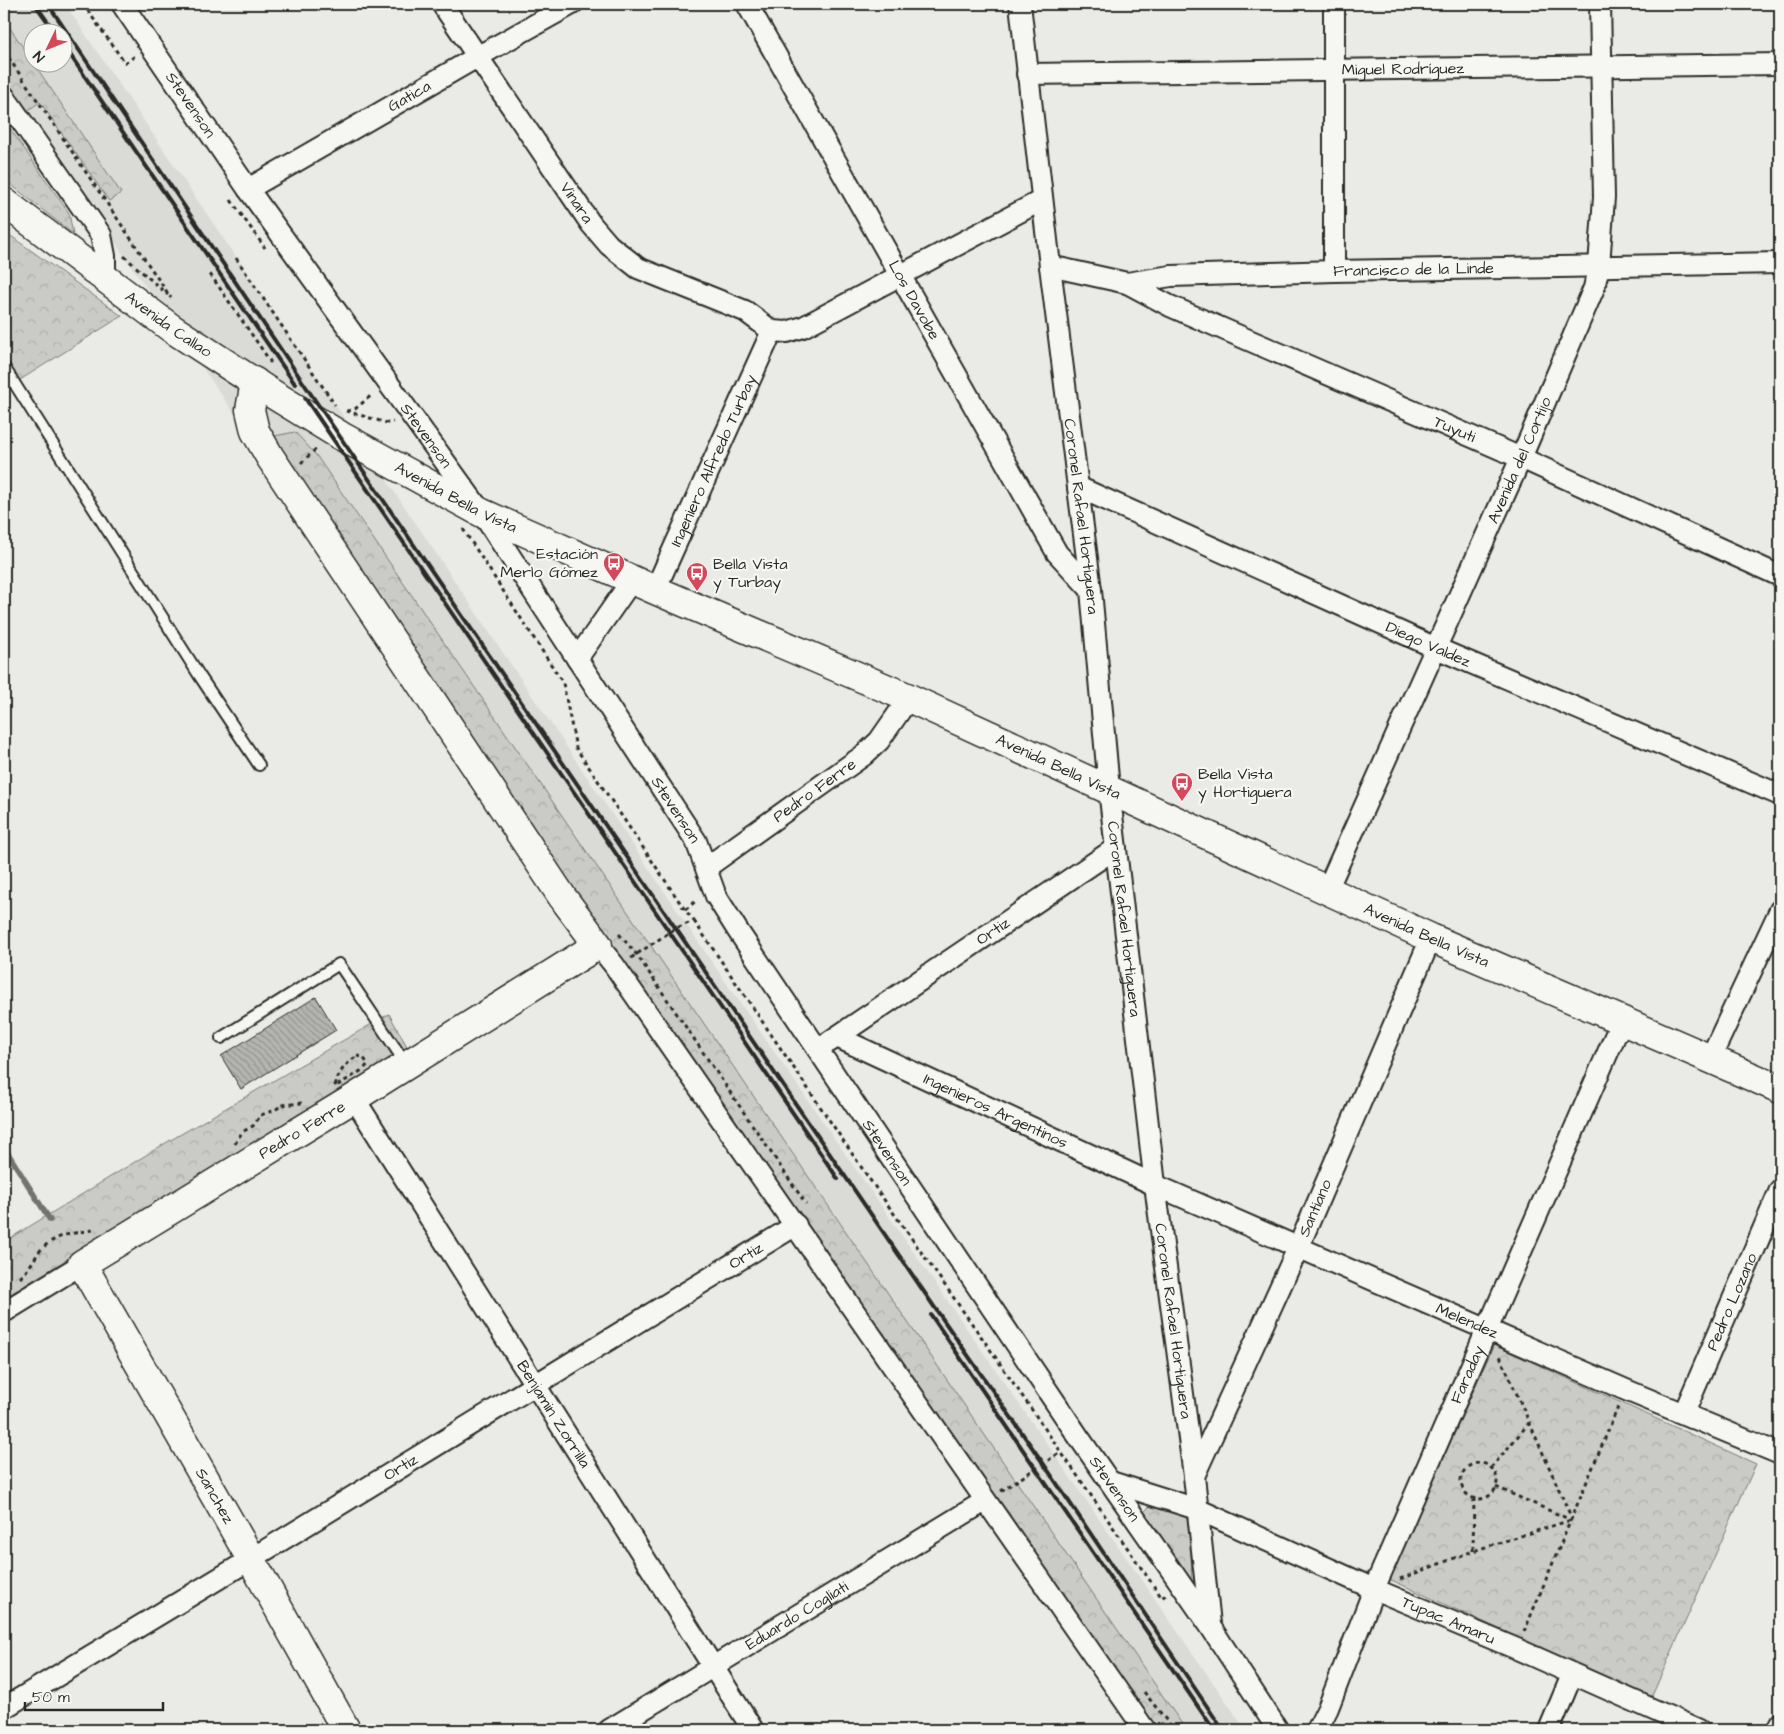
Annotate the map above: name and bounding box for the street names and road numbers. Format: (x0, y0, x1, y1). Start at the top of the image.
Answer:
street label: Miguel Rodríguez (1342, 57, 1464, 82)
street label: Stevenson (160, 67, 221, 142)
street label: Gatica (384, 75, 435, 117)
street label: Vinara (555, 178, 598, 228)
street label: Los Davobe (883, 256, 946, 344)
street label: Francisco de la Linde (1333, 257, 1494, 282)
street label: Avenida Callao (120, 286, 216, 363)
street label: Ingeniero Alfredo Turbay (665, 371, 763, 550)
street label: Avenida del Cortijo (1482, 394, 1557, 527)
street label: Stevenson (395, 399, 457, 473)
street label: Tuyuti (1430, 410, 1480, 448)
street label: Coronel Rafael Hortiguera (1058, 417, 1104, 615)
street label: Avenida Bella Vista (391, 456, 521, 538)
street label: Diego Valdez (1382, 616, 1474, 673)
street label: Avenida Bella Vista (992, 728, 1124, 805)
street label: Pedro Ferre (768, 753, 861, 828)
street label: Stevenson (646, 772, 706, 847)
street label: Coronel Rafael Hortiguera (1102, 820, 1146, 1018)
street label: Avenida Bella Vista (1360, 898, 1493, 973)
street label: Ortiz (972, 912, 1014, 950)
street label: Ingenieros Argentinos (920, 1068, 1071, 1154)
street label: Pedro Ferre (255, 1095, 350, 1164)
street label: Stevenson (857, 1115, 917, 1190)
street label: Santiano (1293, 1176, 1337, 1240)
street label: Coronel Rafael Hortiguera (1149, 1222, 1197, 1420)
street label: Ortiz (725, 1237, 767, 1275)
street label: Pedro Lozano (1701, 1250, 1763, 1354)
street label: Melendez (1432, 1298, 1502, 1344)
street label: Faraday (1445, 1342, 1491, 1407)
street label: Benjamin Zorrilla (511, 1356, 596, 1472)
street label: Ortiz (379, 1448, 422, 1486)
street label: Stevenson (1084, 1452, 1145, 1526)
street label: Sanchez (190, 1464, 240, 1528)
street label: Eduardo Cogliati (741, 1575, 853, 1655)
street label: Tupac Amaru (1398, 1591, 1498, 1650)

